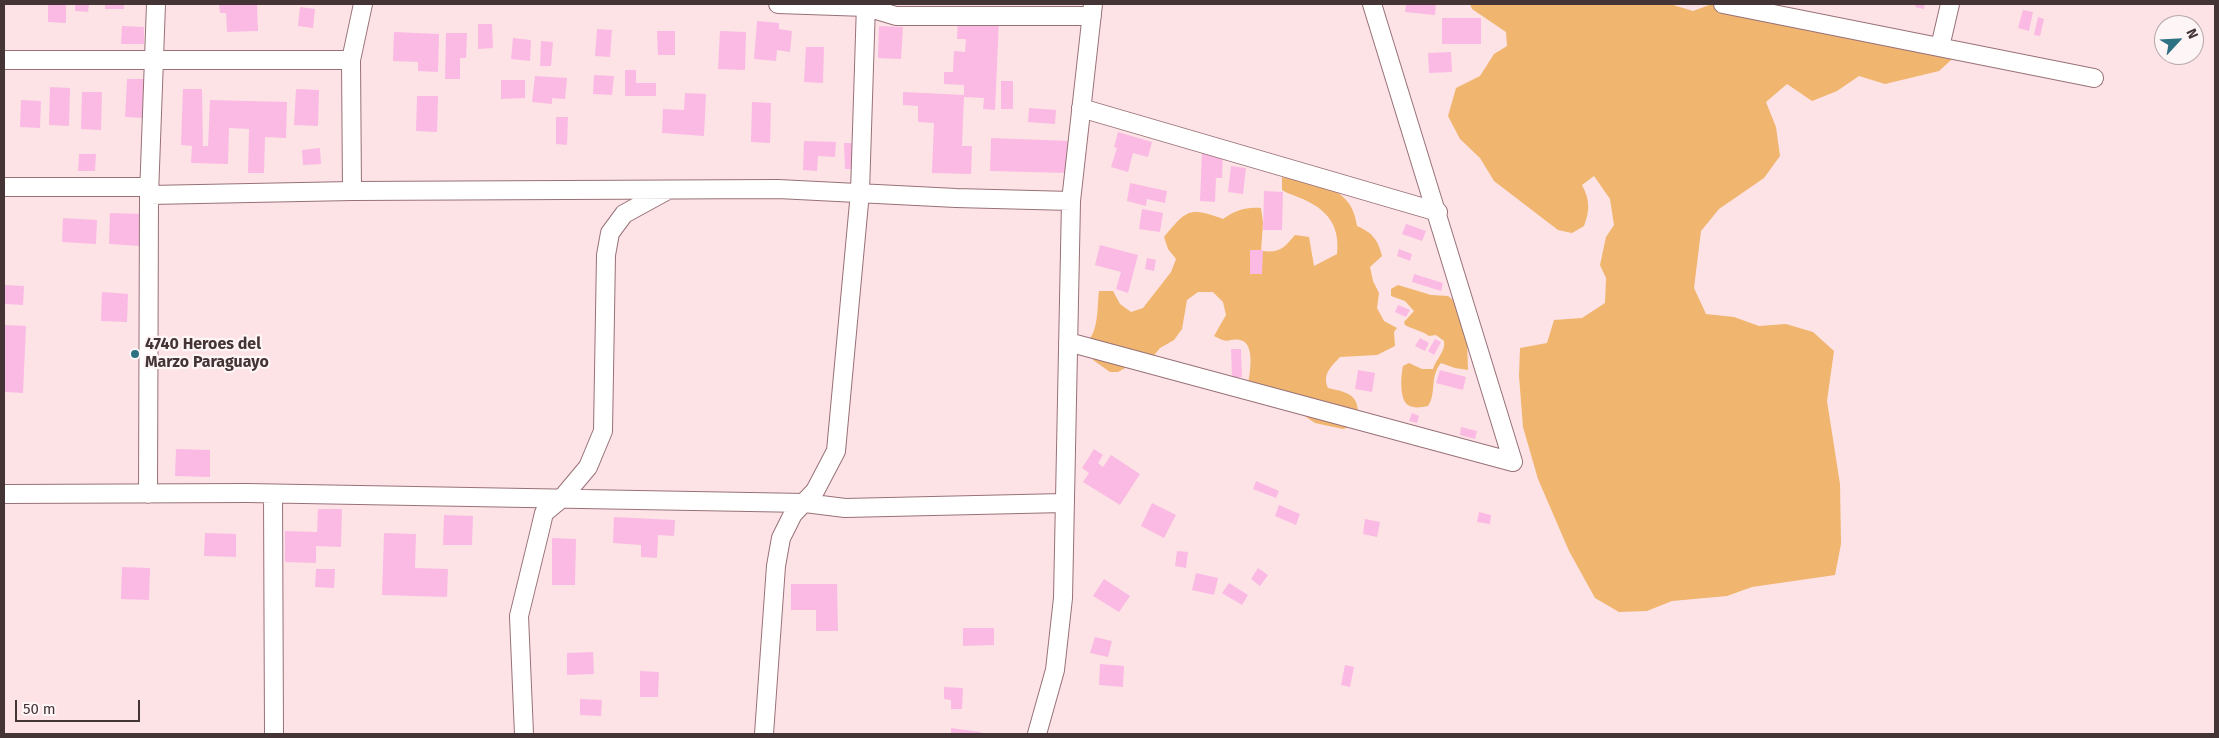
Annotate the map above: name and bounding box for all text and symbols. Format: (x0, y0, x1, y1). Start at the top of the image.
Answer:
north arrow (2154, 15, 2204, 65)
text: N (2182, 26, 2202, 42)
place label: 4740 Heroes del Marzo Paraguayo (145, 335, 269, 373)
marker: 4740 Heroes del Marzo Paraguayo (129, 348, 141, 360)
scale bar (18, 690, 142, 722)
text: 50 m (23, 700, 56, 718)

